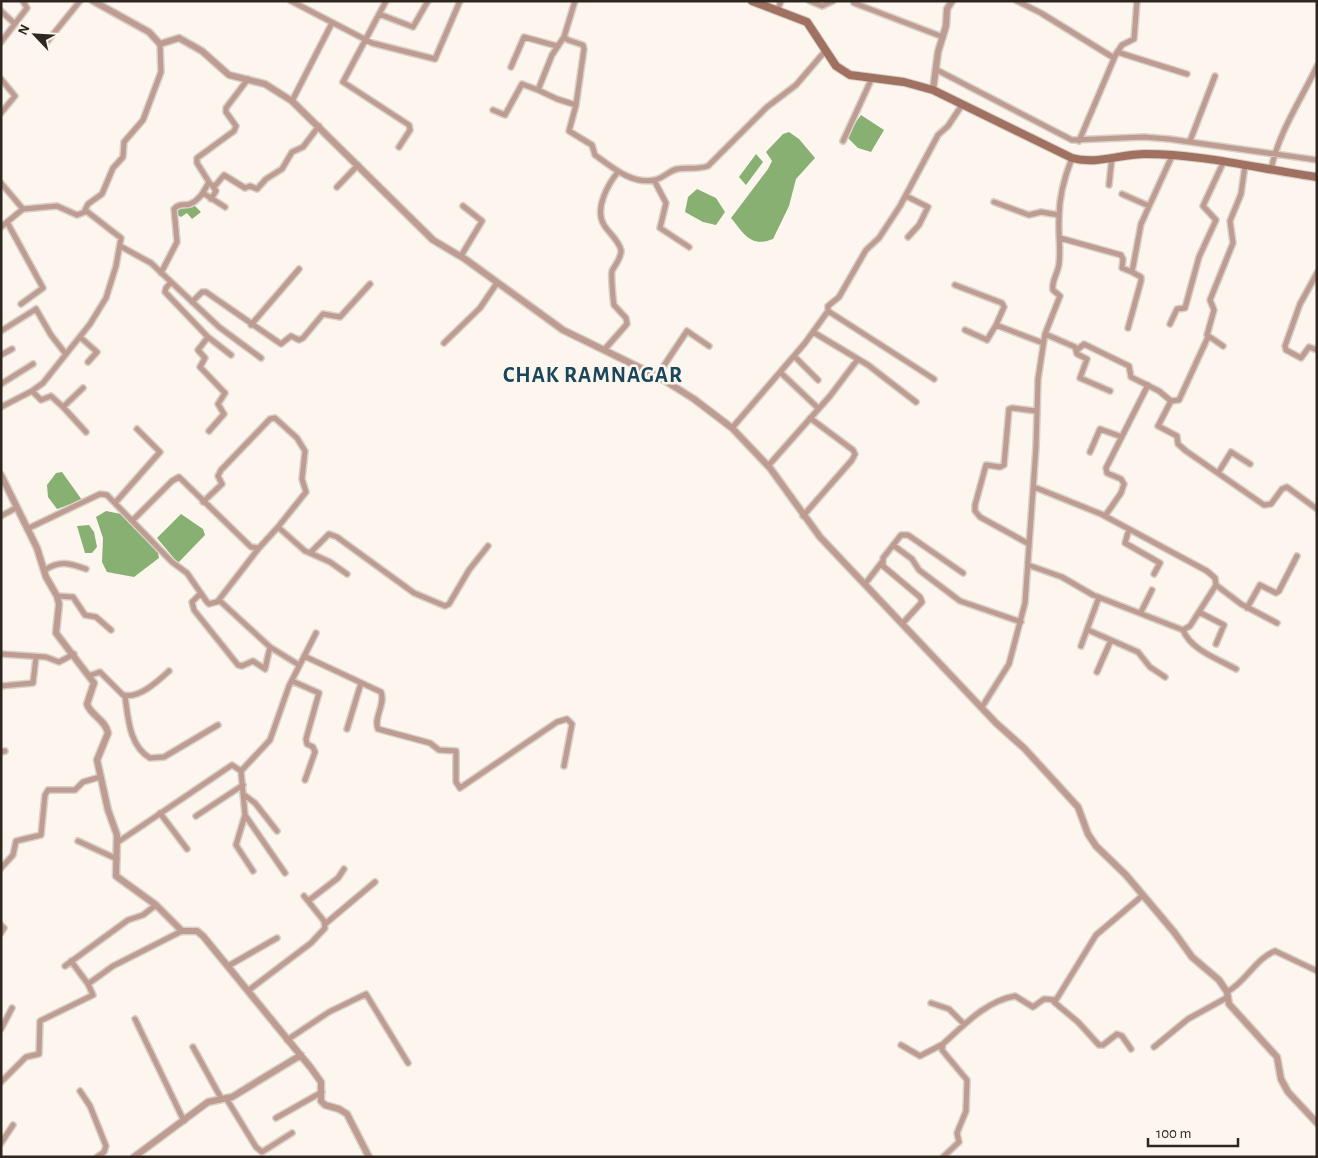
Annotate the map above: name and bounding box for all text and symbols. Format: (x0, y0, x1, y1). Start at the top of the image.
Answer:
north arrow (10, 10, 60, 60)
text: N (16, 23, 33, 37)
district label: CHAK RAMNAGAR (503, 364, 683, 386)
scale bar (1148, 1116, 1238, 1148)
text: 100 m (1156, 1126, 1191, 1141)

